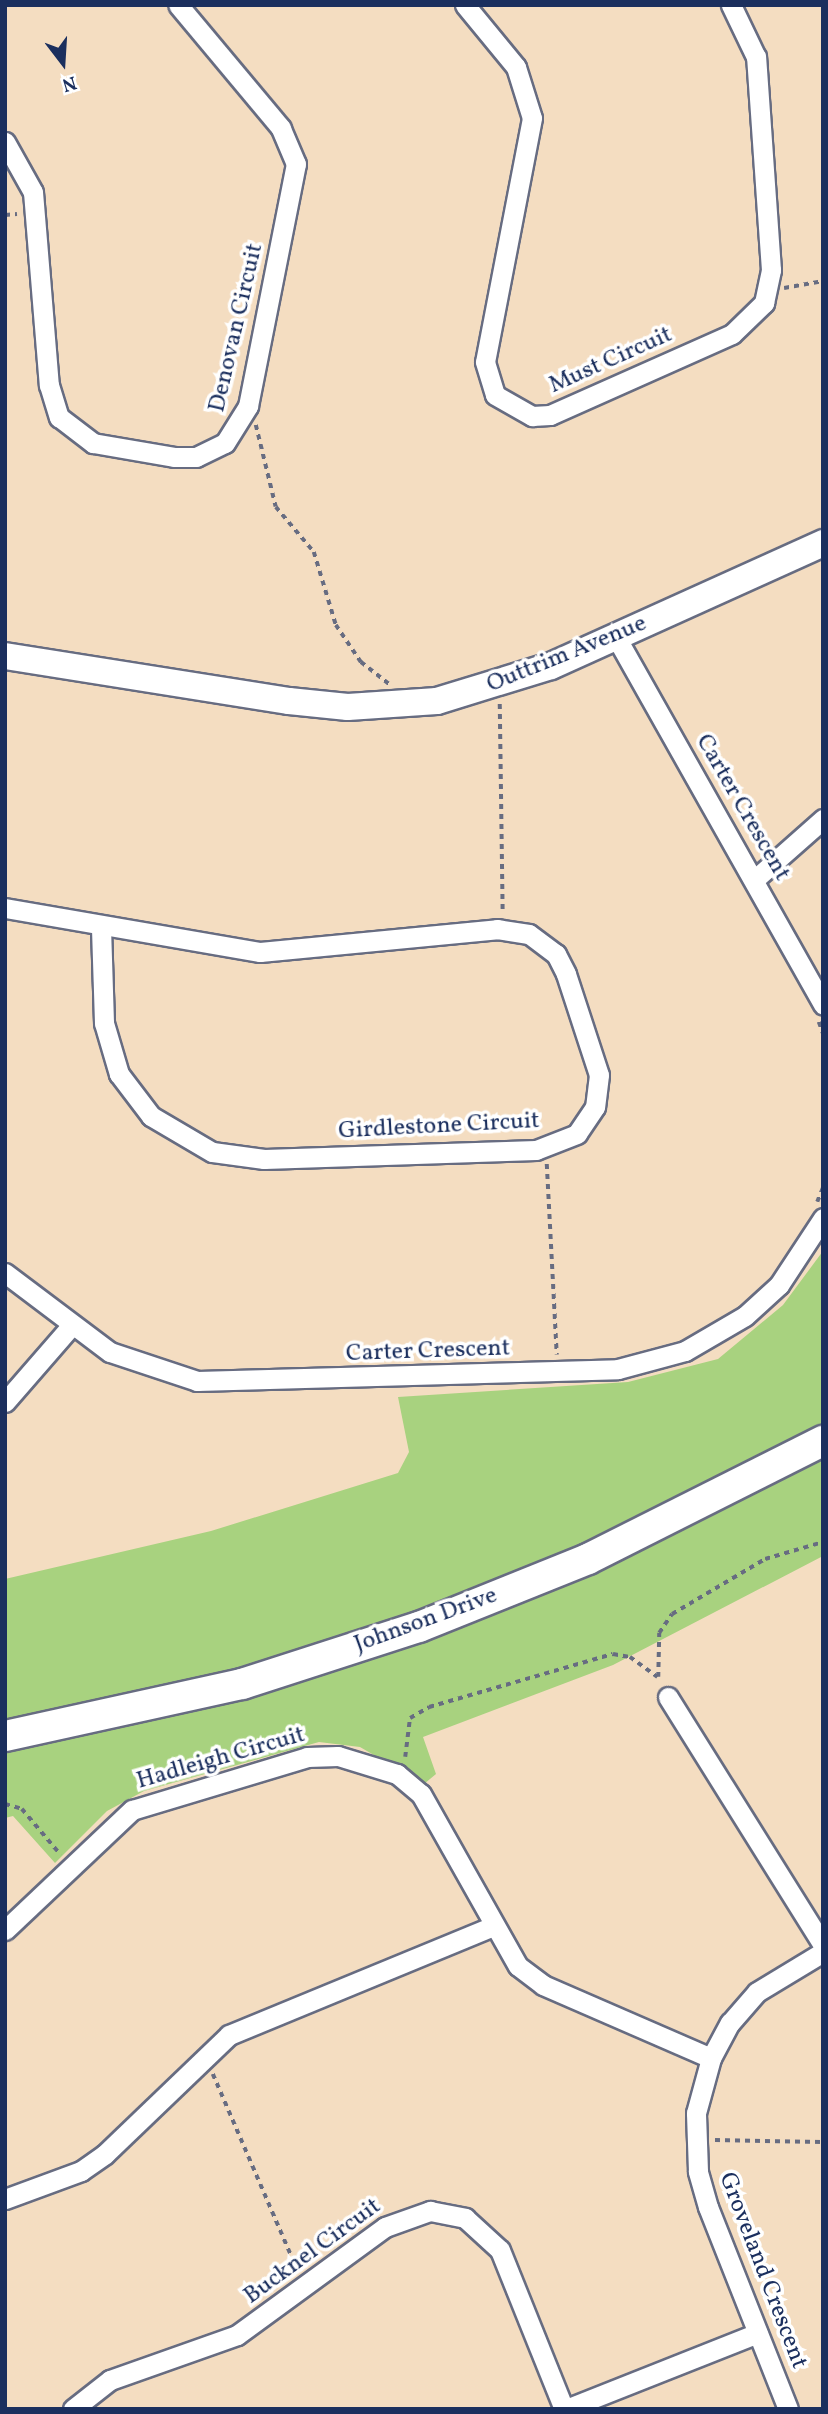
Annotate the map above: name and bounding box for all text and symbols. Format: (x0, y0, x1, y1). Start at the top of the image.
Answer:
north arrow (28, 28, 98, 98)
text: N (59, 69, 80, 98)
street label: Denovan Circuit (204, 241, 270, 415)
street label: Must Circuit (545, 321, 677, 401)
street label: Outtrim Avenue (483, 610, 651, 700)
street label: Carter Crescent (688, 730, 796, 886)
street label: Girdlestone Circuit (338, 1107, 540, 1147)
street label: Carter Crescent (345, 1335, 511, 1369)
street label: Johnson Drive (351, 1582, 501, 1660)
street label: Hadleigh Circuit (134, 1721, 308, 1797)
street label: Groveland Crescent (711, 2169, 813, 2373)
street label: Bucknel Circuit (239, 2193, 387, 2311)

